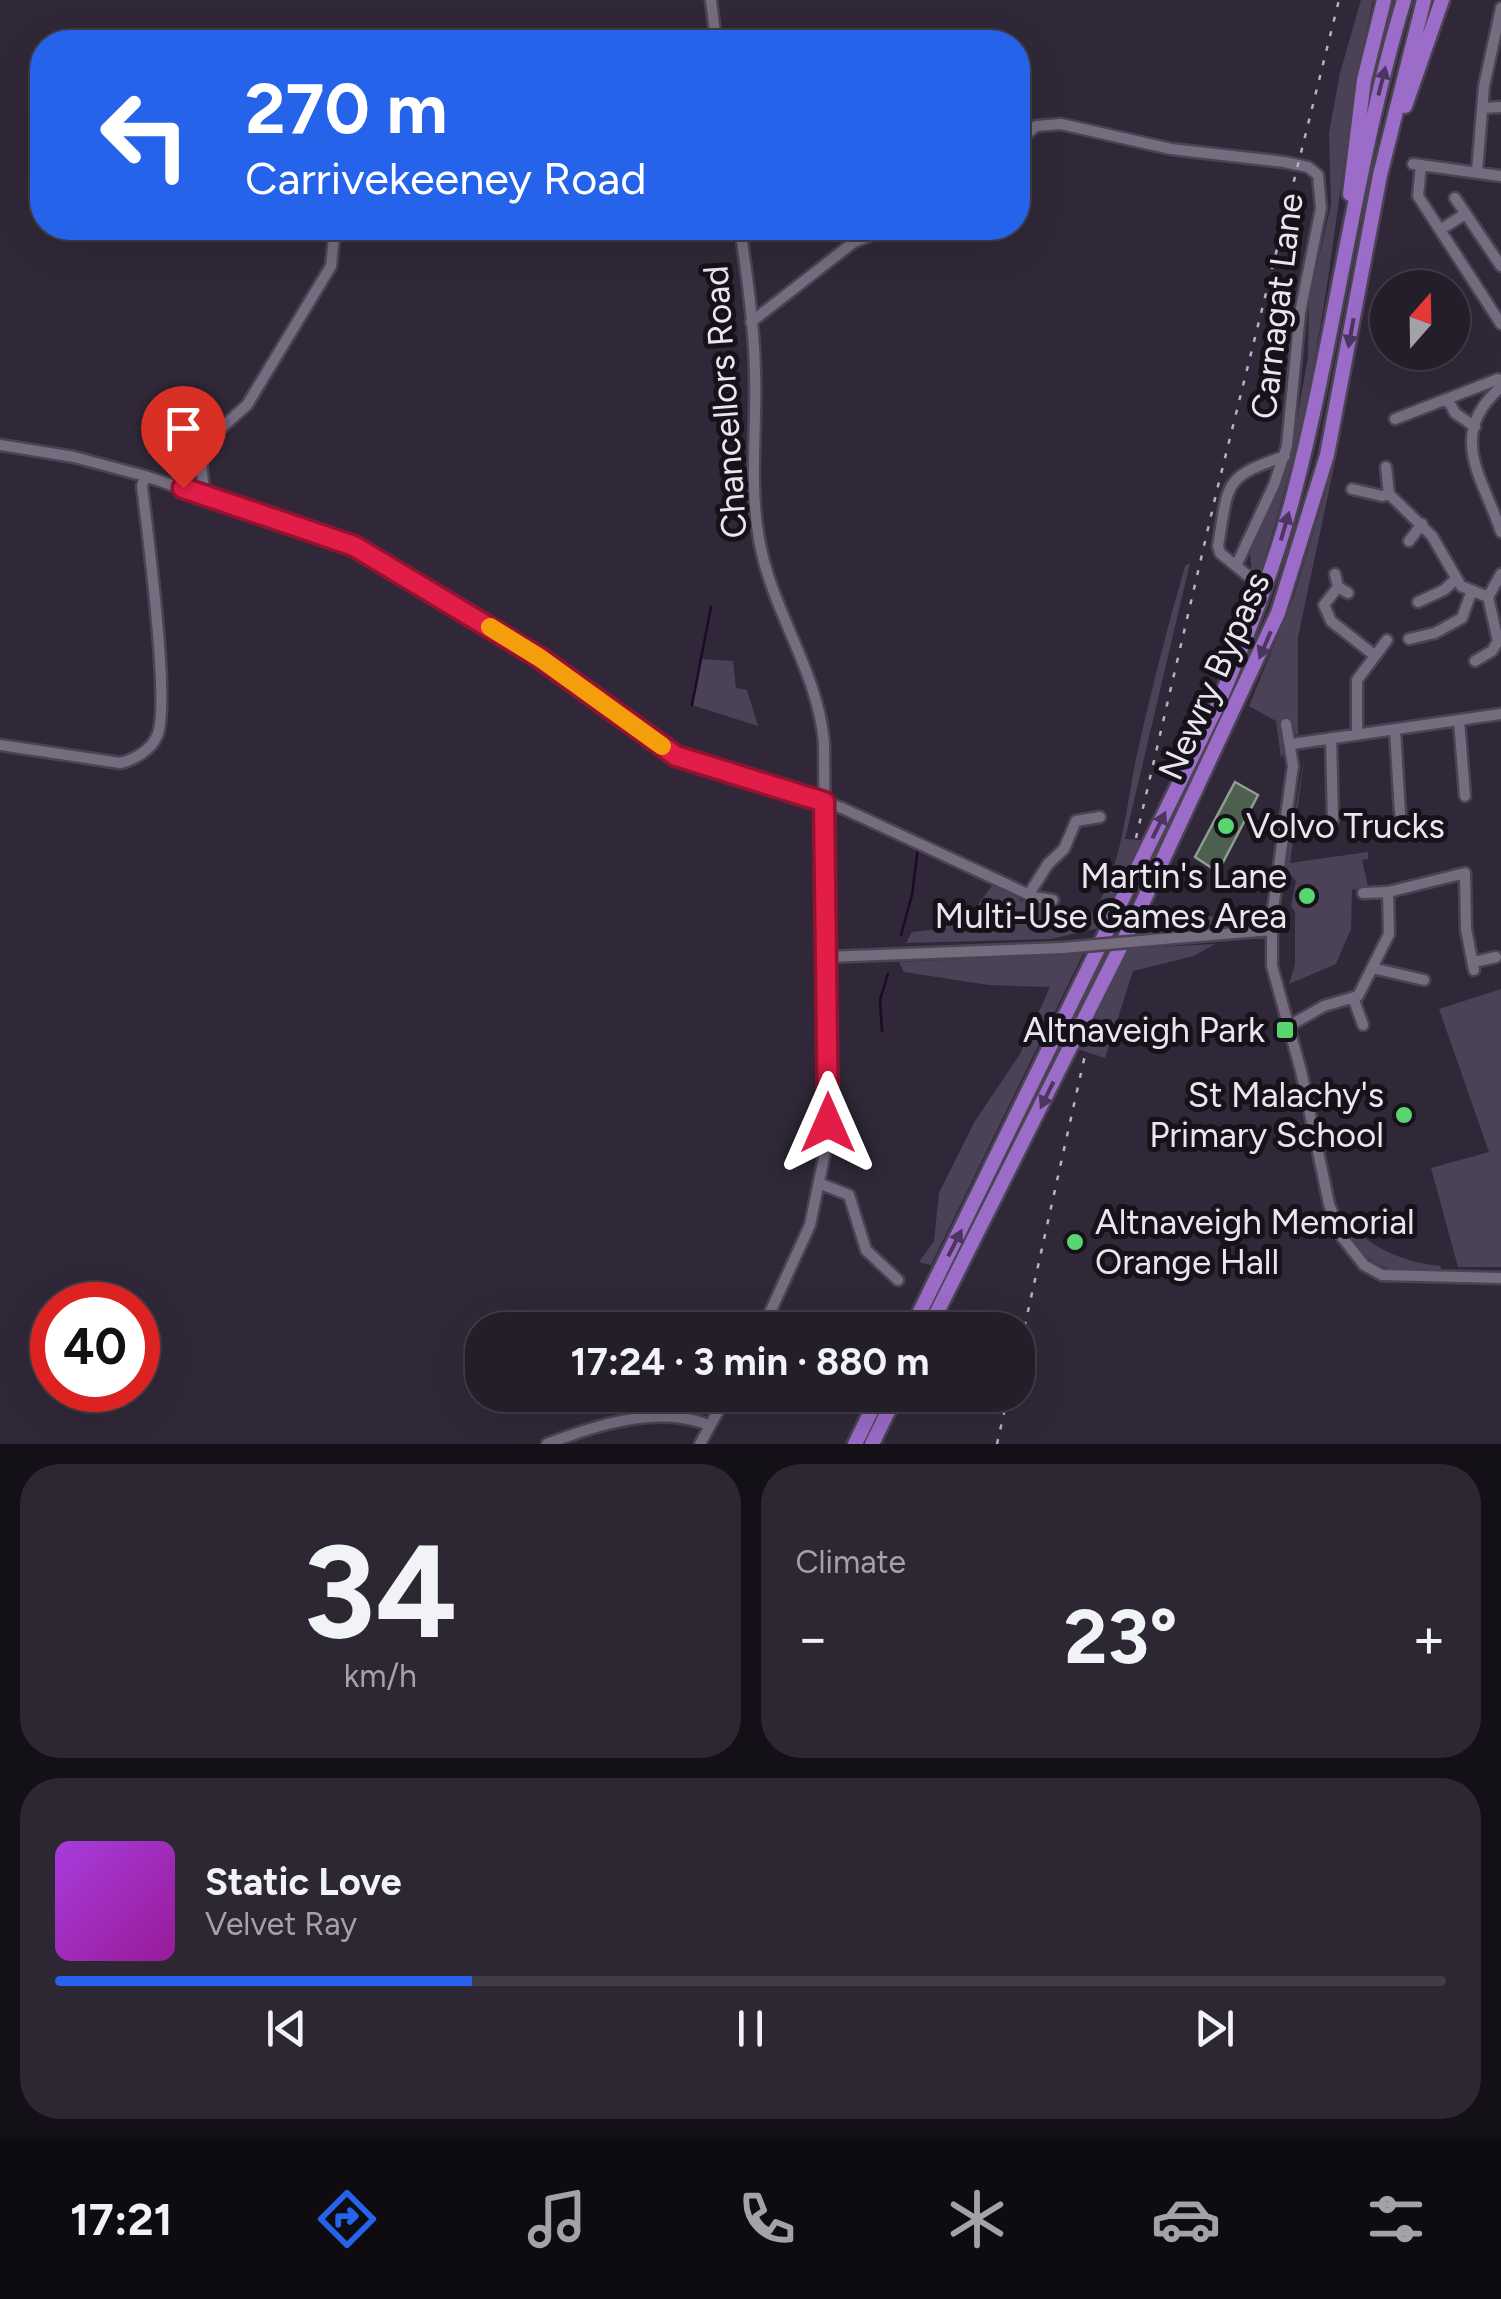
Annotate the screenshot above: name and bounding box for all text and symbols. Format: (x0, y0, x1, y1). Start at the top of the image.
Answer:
one-way arrow (1375, 65, 1390, 96)
text: 270 m (245, 66, 448, 151)
icon: left (80, 70, 210, 200)
text: Carrivekeeney Road (245, 151, 647, 205)
street label: Carnagat Lane (1242, 191, 1312, 421)
street label: Chancellors Road (695, 264, 755, 540)
north arrow (1370, 270, 1470, 370)
map controls (1370, 270, 1470, 370)
one-way arrow (1343, 318, 1358, 349)
pin (141, 386, 226, 489)
icon: arrive (156, 401, 211, 456)
one-way arrow (1278, 510, 1293, 541)
street label: Newry Bypass (1149, 566, 1279, 786)
one-way arrow (1257, 631, 1273, 660)
place label: Volvo Trucks (1246, 805, 1445, 847)
one-way arrow (1151, 810, 1168, 839)
marker: Volvo Trucks (1215, 815, 1237, 837)
place label: Martin's Lane Multi-Use Games Area (935, 855, 1287, 937)
marker: Martin's Lane Multi-Use Games Area (1296, 885, 1318, 907)
place label: Altnaveigh Park (1023, 1009, 1265, 1051)
marker: Altnaveigh Park (1274, 1019, 1296, 1041)
position arrow (776, 1071, 880, 1175)
place label: St Malachy's Primary School (1149, 1074, 1384, 1156)
one-way arrow (1039, 1081, 1056, 1110)
marker: St Malachy's Primary School (1393, 1104, 1415, 1126)
place label: Altnaveigh Memorial Orange Hall (1095, 1201, 1415, 1283)
one-way arrow (946, 1228, 963, 1257)
marker: Altnaveigh Memorial Orange Hall (1064, 1231, 1086, 1253)
speed limit sign: 40 (30, 1282, 160, 1412)
text: 17:24 · 3 min · 880 m (571, 1339, 929, 1385)
text: 34 (303, 1514, 458, 1670)
text: Climate (796, 1543, 906, 1581)
text: 23° (1064, 1592, 1177, 1682)
text: − (796, 1605, 830, 1671)
text: + (1412, 1605, 1446, 1671)
text: km/h (344, 1657, 417, 1695)
text: Static Love (205, 1859, 402, 1905)
text: Velvet Ray (205, 1905, 357, 1943)
icon: previous (259, 2001, 314, 2056)
icon: pause (723, 2001, 778, 2056)
icon: next (1187, 2001, 1242, 2056)
icon: directions (312, 2184, 382, 2254)
icon: music (522, 2184, 592, 2254)
icon: phone (732, 2184, 802, 2254)
icon: climate (942, 2184, 1012, 2254)
icon: car (1151, 2184, 1221, 2254)
icon: filters (1361, 2184, 1431, 2254)
text: 17:21 (70, 2192, 172, 2246)

